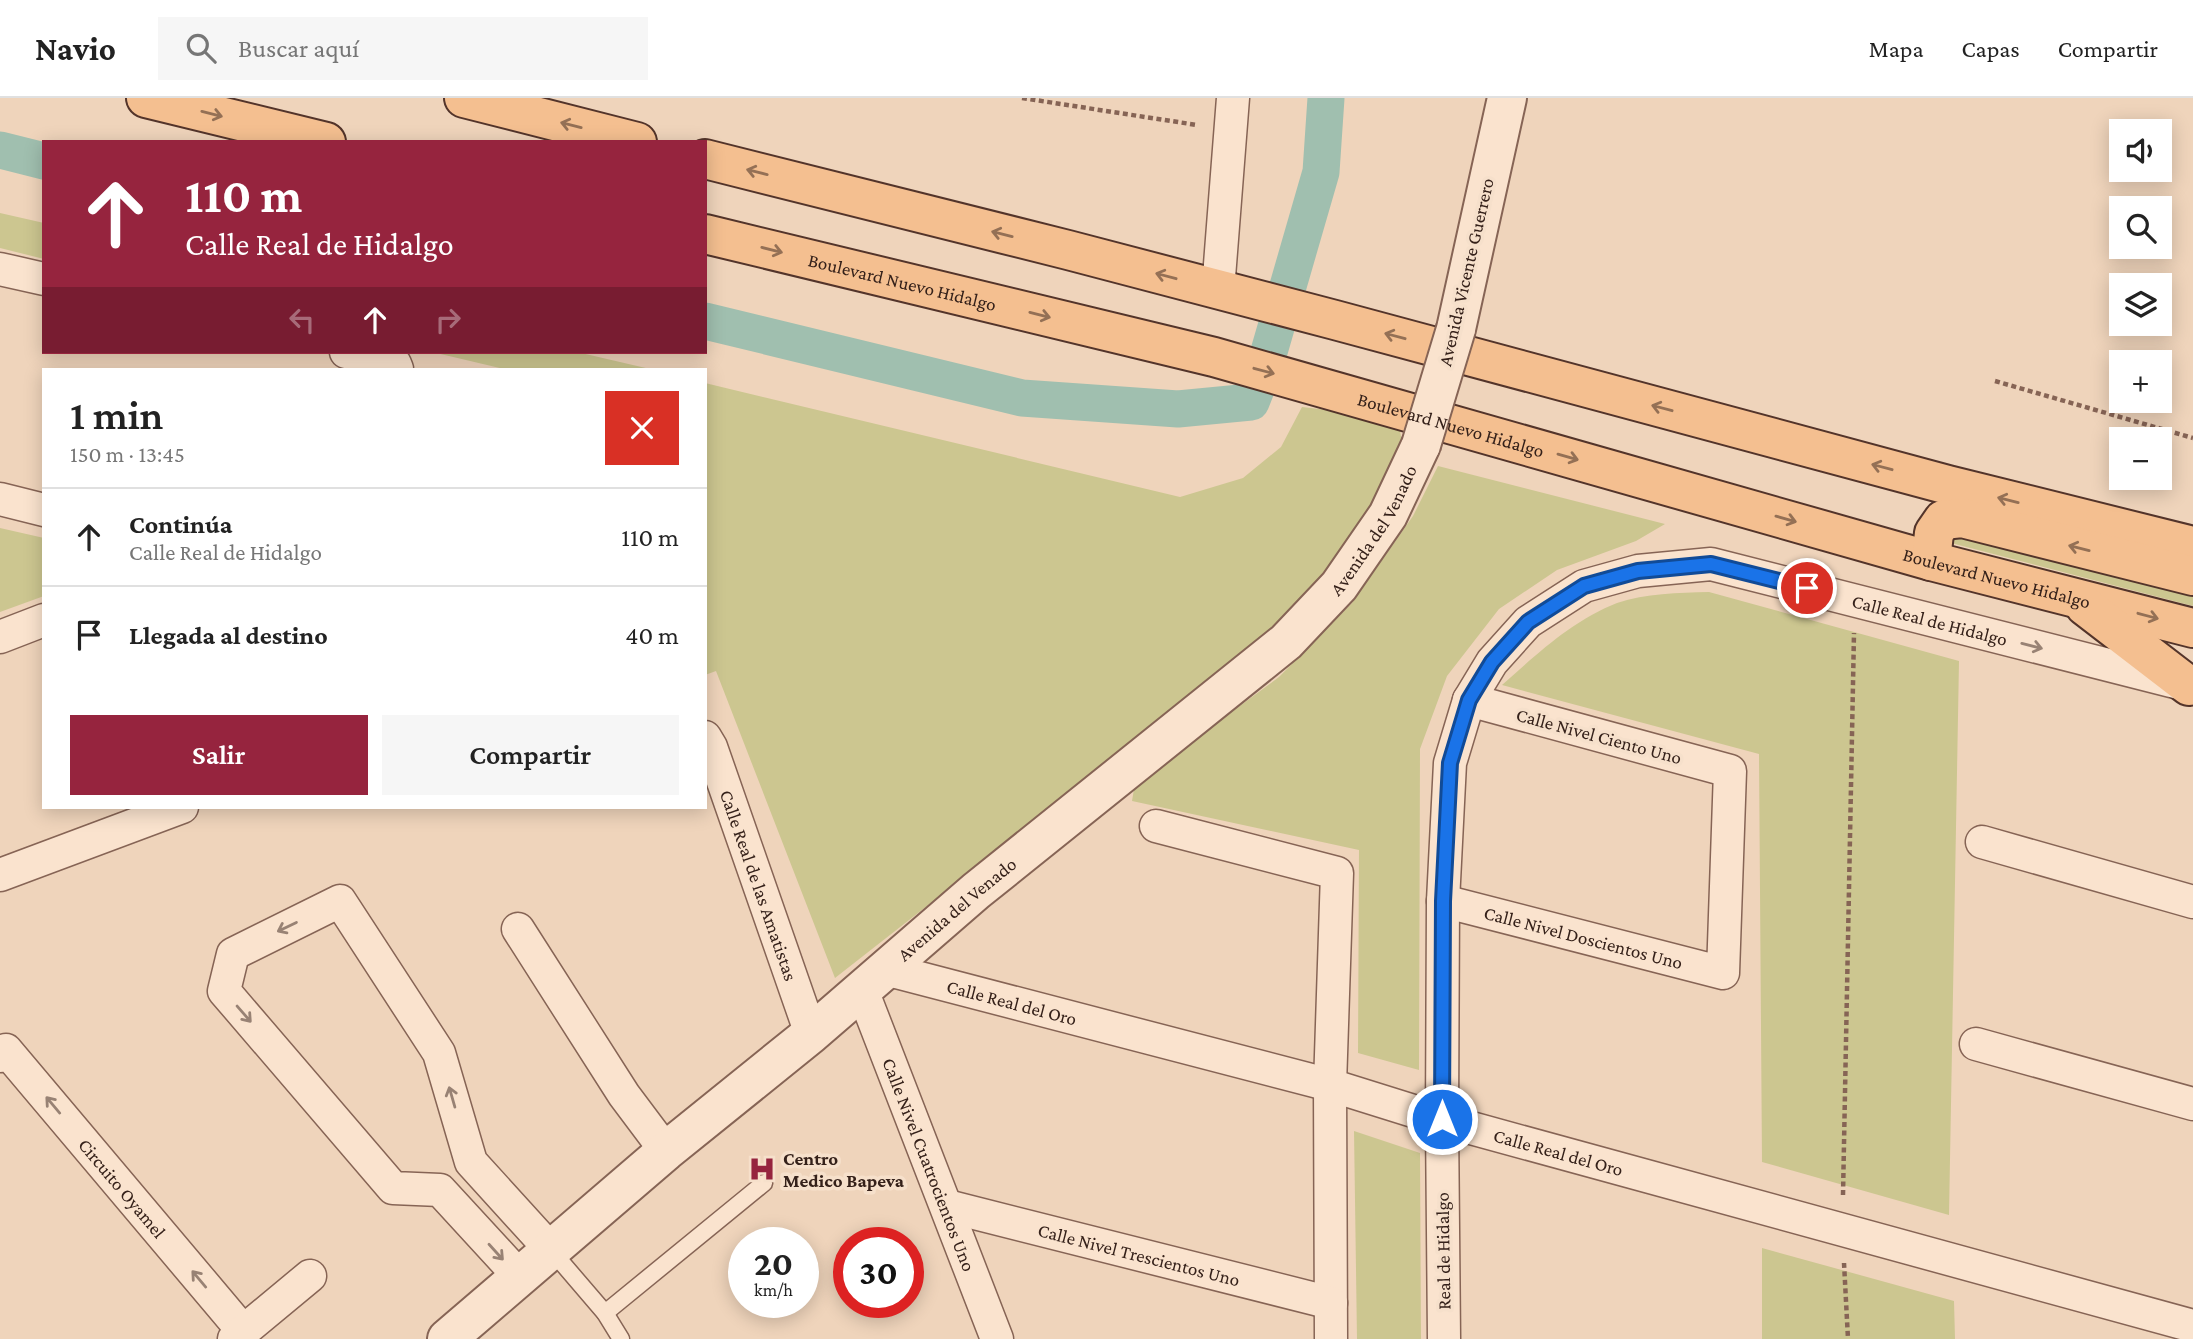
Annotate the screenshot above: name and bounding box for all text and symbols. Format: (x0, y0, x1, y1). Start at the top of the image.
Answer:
search box (158, 17, 648, 80)
icon: search (182, 29, 220, 67)
text: Navio (35, 30, 116, 67)
text: Buscar aquí (238, 34, 359, 63)
text: Mapa (1869, 35, 1924, 62)
text: Capas (1962, 35, 2020, 62)
text: Compartir (2058, 35, 2158, 62)
one-way arrow (200, 108, 223, 121)
one-way arrow (560, 118, 583, 131)
map controls (2109, 119, 2172, 490)
button: sound (2109, 119, 2172, 182)
one-way arrow (746, 165, 769, 178)
icon: ahead (70, 168, 161, 259)
text: 110 m (185, 168, 302, 223)
street label: Avenida Vicente Guerrero (1434, 176, 1498, 368)
button: search (2109, 196, 2172, 259)
text: Calle Real de Hidalgo (185, 226, 454, 262)
one-way arrow (991, 227, 1013, 240)
one-way arrow (760, 244, 782, 257)
street label: Boulevard Nuevo Hidalgo (806, 249, 999, 315)
one-way arrow (1155, 269, 1178, 282)
button: layers (2109, 273, 2172, 336)
icon: left (283, 301, 321, 339)
icon: ahead (356, 301, 394, 339)
icon: right (429, 301, 467, 339)
one-way arrow (1028, 309, 1051, 322)
one-way arrow (1385, 329, 1407, 342)
button: + (2109, 350, 2172, 413)
one-way arrow (1252, 365, 1275, 378)
street label: Boulevard Nuevo Hidalgo (1355, 388, 1547, 461)
text: 1 min (70, 391, 163, 438)
button: close (605, 391, 679, 465)
one-way arrow (1652, 401, 1674, 414)
button: − (2109, 427, 2172, 490)
text: 150 m · 13:45 (70, 441, 185, 467)
one-way arrow (1556, 451, 1578, 464)
one-way arrow (1871, 460, 1894, 473)
street label: Avenida del Venado (1326, 462, 1421, 599)
one-way arrow (1997, 493, 2020, 506)
text: Continúa (129, 510, 232, 539)
one-way arrow (1775, 514, 1797, 527)
icon: ahead (70, 518, 108, 556)
text: 110 m (621, 523, 679, 552)
text: Calle Real de Hidalgo (129, 539, 322, 565)
one-way arrow (2068, 541, 2091, 554)
street label: Boulevard Nuevo Hidalgo (1901, 543, 2093, 612)
pin (1777, 558, 1837, 618)
icon: arrive (1788, 569, 1826, 607)
street label: Calle Real de Hidalgo (1850, 590, 2010, 649)
one-way arrow (2136, 610, 2159, 623)
icon: arrive (70, 616, 108, 654)
text: Llegada al destino (129, 621, 328, 650)
text: 40 m (625, 621, 679, 650)
one-way arrow (2020, 640, 2043, 653)
street label: Calle Nivel Ciento Uno (1514, 704, 1684, 768)
button: Salir (70, 715, 368, 795)
button: Compartir (382, 715, 679, 795)
street label: Calle Real de las Amatistas (716, 787, 802, 983)
street label: Avenida del Venado (893, 853, 1020, 965)
street label: Calle Nivel Doscientos Uno (1482, 901, 1685, 973)
one-way arrow (277, 921, 298, 935)
street label: Calle Real del Oro (945, 975, 1079, 1029)
one-way arrow (236, 1004, 252, 1022)
street label: Calle Nivel Cuatrocientos Uno (879, 1055, 980, 1274)
position arrow (1405, 1082, 1479, 1156)
one-way arrow (444, 1086, 457, 1108)
one-way arrow (45, 1096, 61, 1114)
street label: Calle Real del Oro (1491, 1124, 1626, 1180)
street label: Circuito Oyamel (75, 1134, 170, 1242)
place label: Centro Medico Bapeva (783, 1148, 905, 1191)
hospital icon: Centro Medico Bapeva (747, 1154, 777, 1184)
street label: Real de Hidalgo (1431, 1192, 1455, 1310)
street label: Calle Nivel Trescientos Uno (1036, 1219, 1242, 1290)
speed limit sign: 30 (833, 1227, 924, 1318)
one-way arrow (488, 1243, 505, 1260)
text: 20 (754, 1244, 793, 1283)
one-way arrow (191, 1270, 207, 1288)
text: km/h (754, 1280, 793, 1300)

